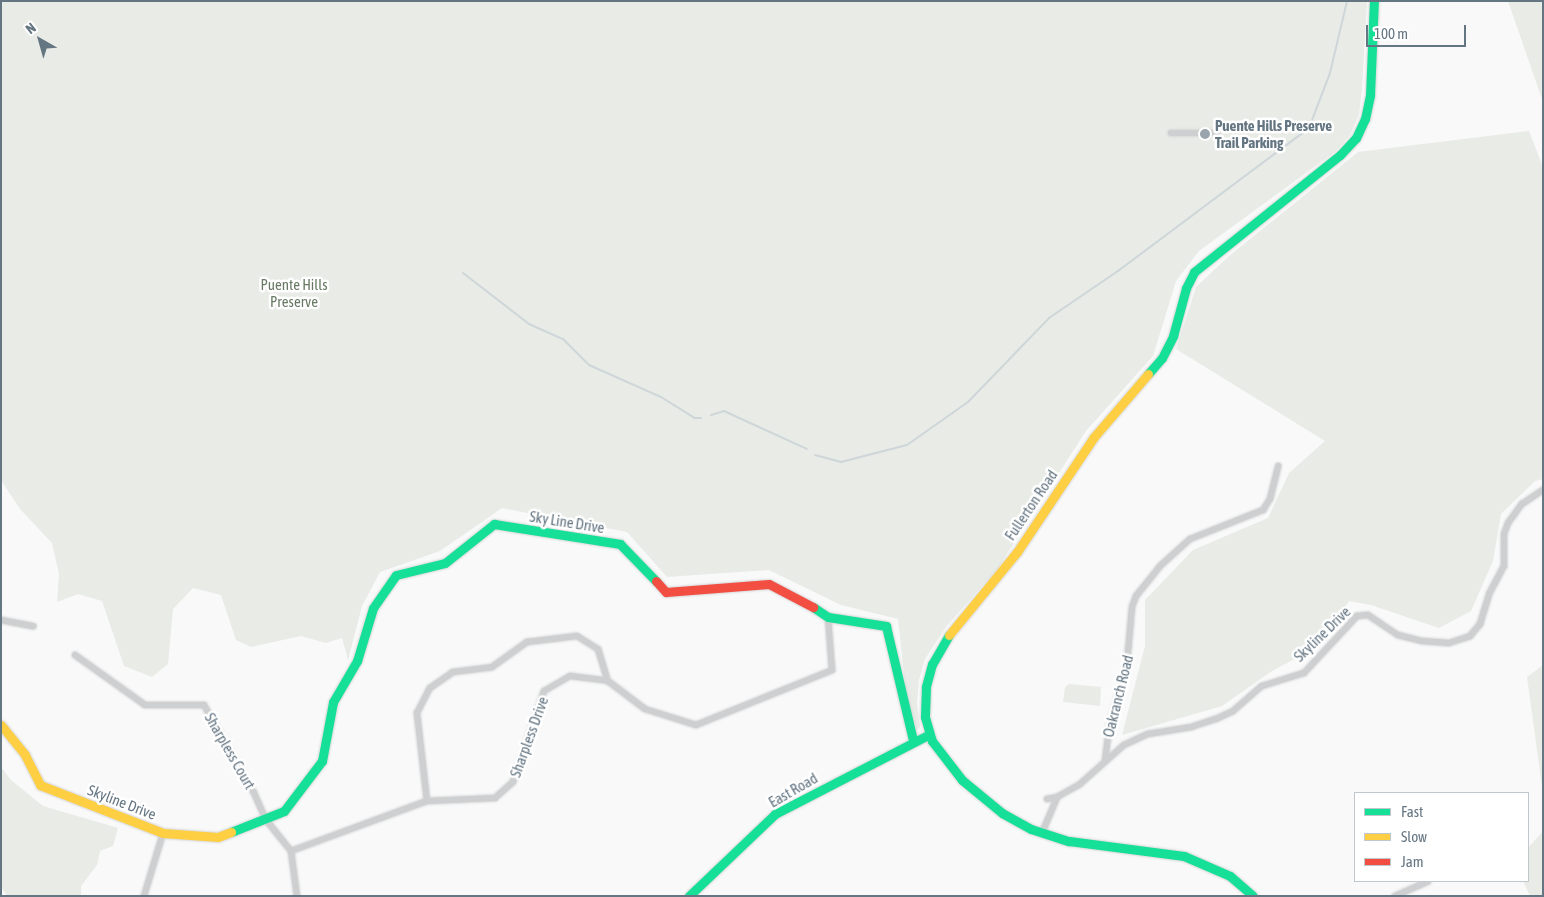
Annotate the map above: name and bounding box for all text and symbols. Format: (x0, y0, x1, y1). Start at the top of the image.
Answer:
north arrow (15, 15, 65, 65)
scale bar (1369, 15, 1469, 47)
text: N (23, 19, 39, 37)
text: 100 m (1374, 25, 1408, 42)
place label: Puente Hills Preserve Trail Parking (1215, 116, 1332, 151)
marker: Puente Hills Preserve Trail Parking (1199, 128, 1211, 140)
park label: Puente Hills Preserve (260, 275, 328, 310)
street label: Fullerton Road (1001, 466, 1061, 544)
street label: Sky Line Drive (528, 507, 606, 537)
street label: Skyline Drive (1290, 603, 1354, 665)
street label: Oakranch Road (1099, 653, 1137, 739)
street label: Sharpless Drive (506, 694, 552, 780)
street label: Sharpless Court (201, 710, 259, 792)
street label: East Road (765, 769, 821, 811)
street label: Skyline Drive (85, 781, 159, 823)
legend (1354, 792, 1529, 882)
text: Fast (1401, 803, 1423, 820)
text: Slow (1401, 828, 1427, 845)
text: Jam (1401, 853, 1424, 870)

